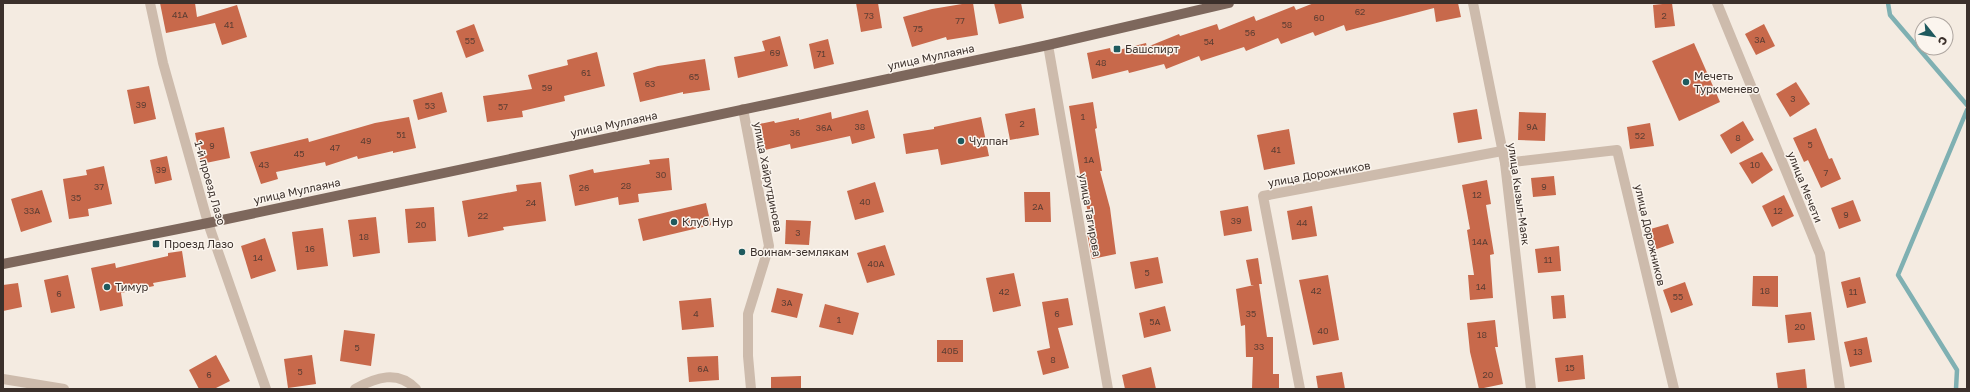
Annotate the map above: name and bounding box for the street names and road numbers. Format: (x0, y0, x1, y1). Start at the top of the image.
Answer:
street label: улица Муллаяна (886, 41, 976, 72)
street label: улица Муллаяна (569, 108, 659, 139)
street label: улица Хайрутдинова (751, 121, 786, 233)
street label: 1-й проезд Лазо (192, 139, 229, 227)
street label: улица Кызыл-Маяк (1506, 142, 1533, 247)
street label: улица Мечети (1785, 149, 1826, 224)
street label: улица Дорожников (1267, 158, 1371, 189)
street label: улица Тагирова (1077, 172, 1104, 258)
street label: улица Муллаяна (252, 175, 342, 206)
street label: улица Дорожников (1632, 183, 1668, 287)

